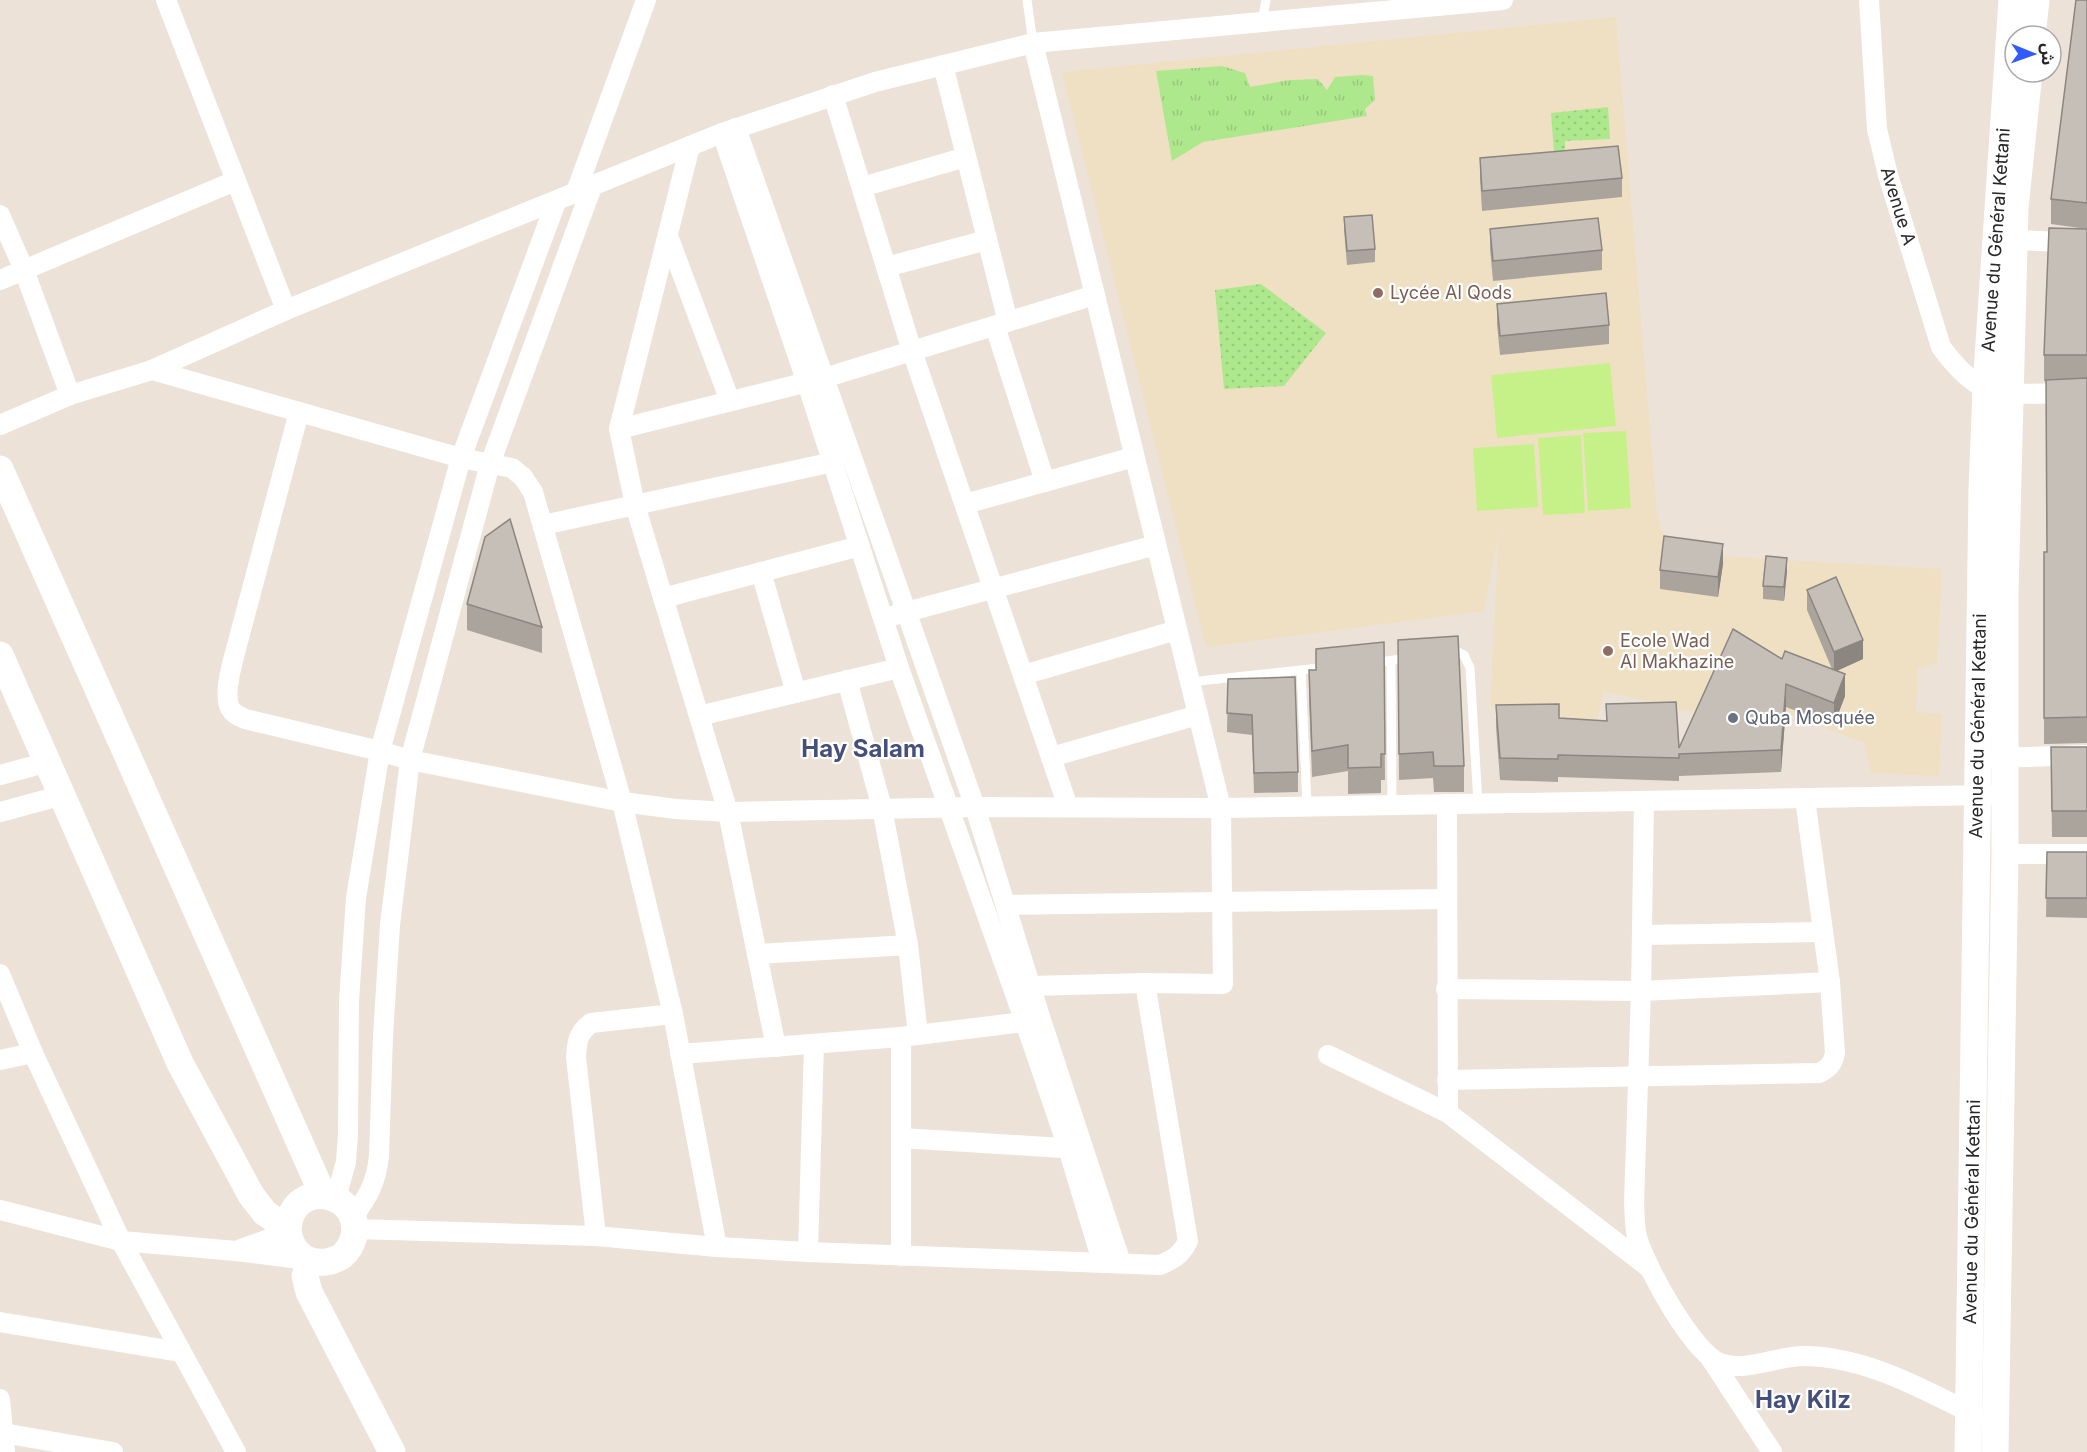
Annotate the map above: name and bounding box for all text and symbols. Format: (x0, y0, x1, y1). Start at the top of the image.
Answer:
north arrow (2003, 24, 2063, 84)
text: ش (2038, 43, 2058, 65)
street label: Avenue du Général Kettani (1977, 127, 2014, 353)
street label: Avenue A (1877, 164, 1920, 248)
place label: Lycée Al Qods (1390, 282, 1512, 303)
marker: Lycée Al Qods (1371, 286, 1385, 300)
street label: Avenue du Général Kettani (1965, 613, 1990, 839)
place label: Ecole Wad Al Makhazine (1620, 630, 1734, 672)
marker: Ecole Wad Al Makhazine (1601, 644, 1615, 658)
place label: Quba Mosquée (1745, 707, 1875, 728)
marker: Quba Mosquée (1726, 711, 1740, 725)
district label: Hay Salam (801, 734, 925, 763)
street label: Avenue du Général Kettani (1959, 1099, 1984, 1325)
district label: Hay Kilz (1755, 1385, 1851, 1414)

